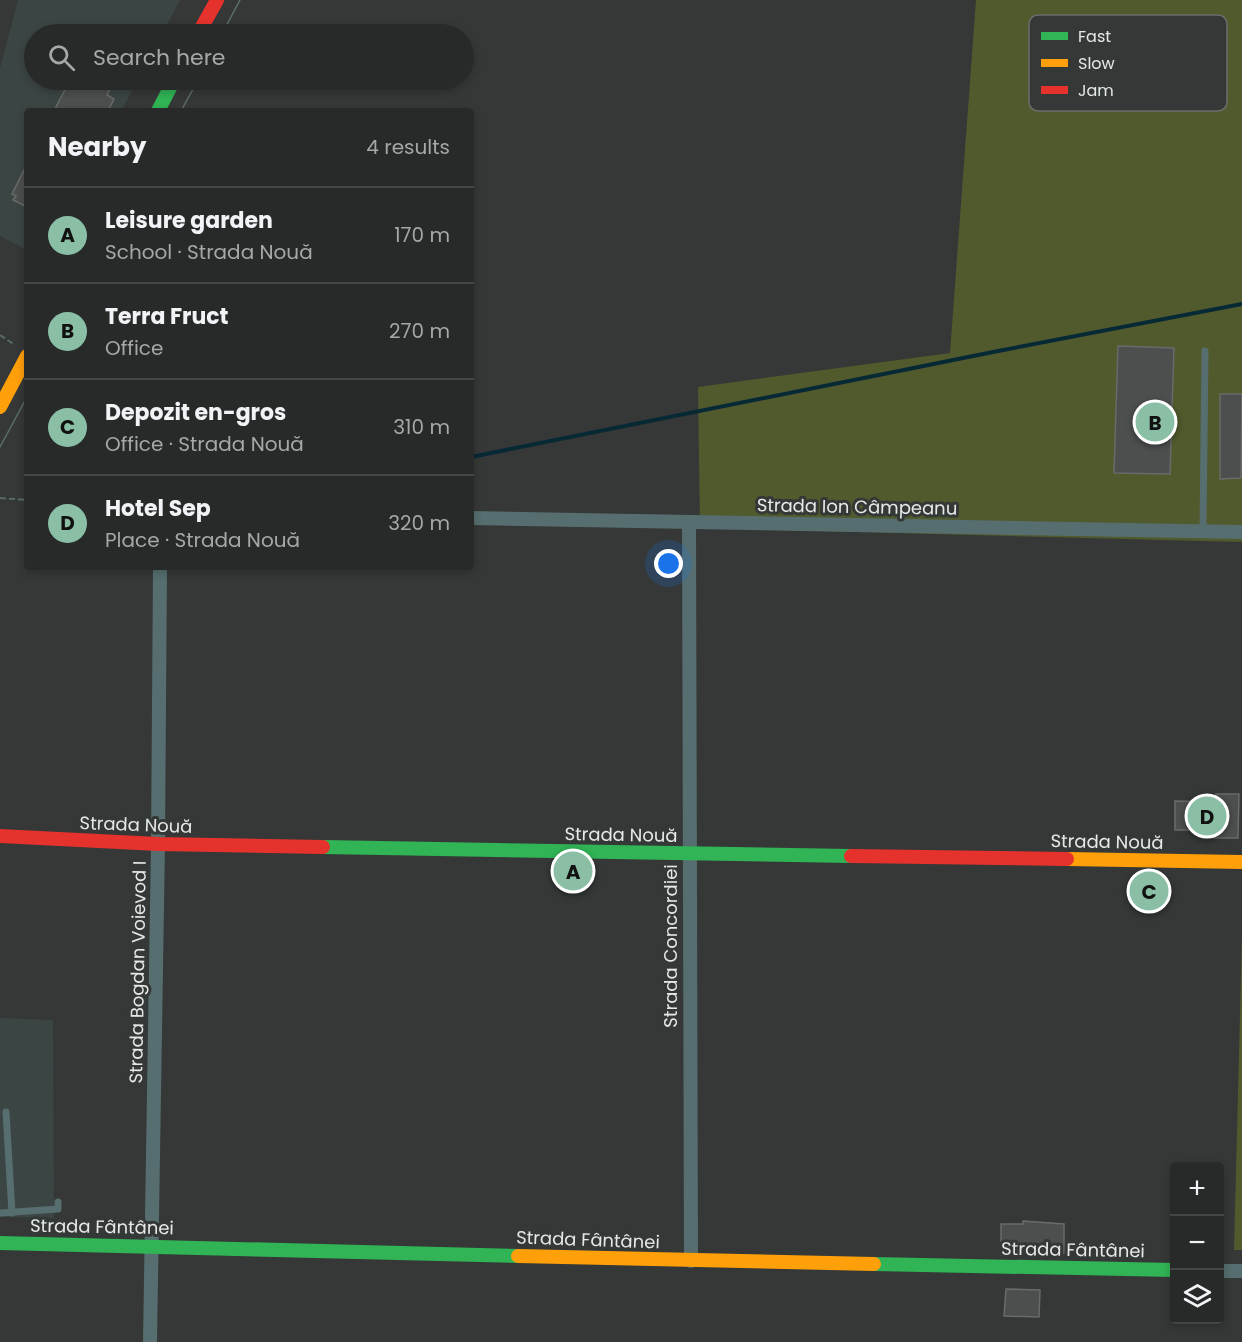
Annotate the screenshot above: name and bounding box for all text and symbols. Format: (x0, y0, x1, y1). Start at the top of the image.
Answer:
legend (1029, 15, 1227, 111)
search box (24, 24, 474, 90)
text: Fast (1078, 25, 1111, 48)
icon: search (45, 41, 78, 74)
text: Search here (93, 42, 226, 73)
text: Slow (1078, 52, 1115, 75)
text: Jam (1078, 79, 1114, 102)
text: Nearby (48, 129, 146, 165)
text: 4 results (366, 133, 450, 161)
text: Leisure garden (105, 205, 273, 236)
text: A (60, 221, 75, 249)
text: 170 m (394, 221, 450, 249)
text: School · Strada Nouă (105, 238, 313, 266)
text: Terra Fruct (105, 301, 229, 332)
text: B (61, 317, 74, 345)
text: 270 m (389, 317, 450, 345)
text: Office (105, 334, 163, 362)
text: Depozit en-gros (105, 397, 286, 428)
pin: B (1136, 400, 1174, 444)
text: C (60, 413, 75, 441)
text: 310 m (393, 413, 450, 441)
text: Office · Strada Nouă (105, 430, 304, 458)
street label: Strada Ion Câmpeanu (757, 492, 957, 521)
text: Hotel Sep (105, 493, 211, 524)
text: D (60, 509, 75, 537)
text: 320 m (388, 509, 450, 537)
text: Place · Strada Nouă (105, 526, 300, 554)
your location (654, 549, 683, 578)
pin: D (1188, 794, 1226, 838)
street label: Strada Nouă (79, 810, 193, 839)
street label: Strada Nouă (564, 821, 678, 848)
street label: Strada Nouă (1050, 828, 1164, 855)
pin: A (554, 848, 592, 894)
street label: Strada Bogdan Voievod I (123, 860, 152, 1084)
street label: Strada Concordiei (658, 864, 683, 1028)
pin: C (1130, 868, 1168, 914)
map controls (1170, 1162, 1224, 1324)
button: + (1170, 1162, 1224, 1216)
street label: Strada Fântânei (30, 1213, 174, 1240)
button: − (1170, 1216, 1224, 1270)
street label: Strada Fântânei (516, 1224, 660, 1255)
street label: Strada Fântânei (1001, 1236, 1145, 1263)
button: layers (1170, 1270, 1224, 1324)

